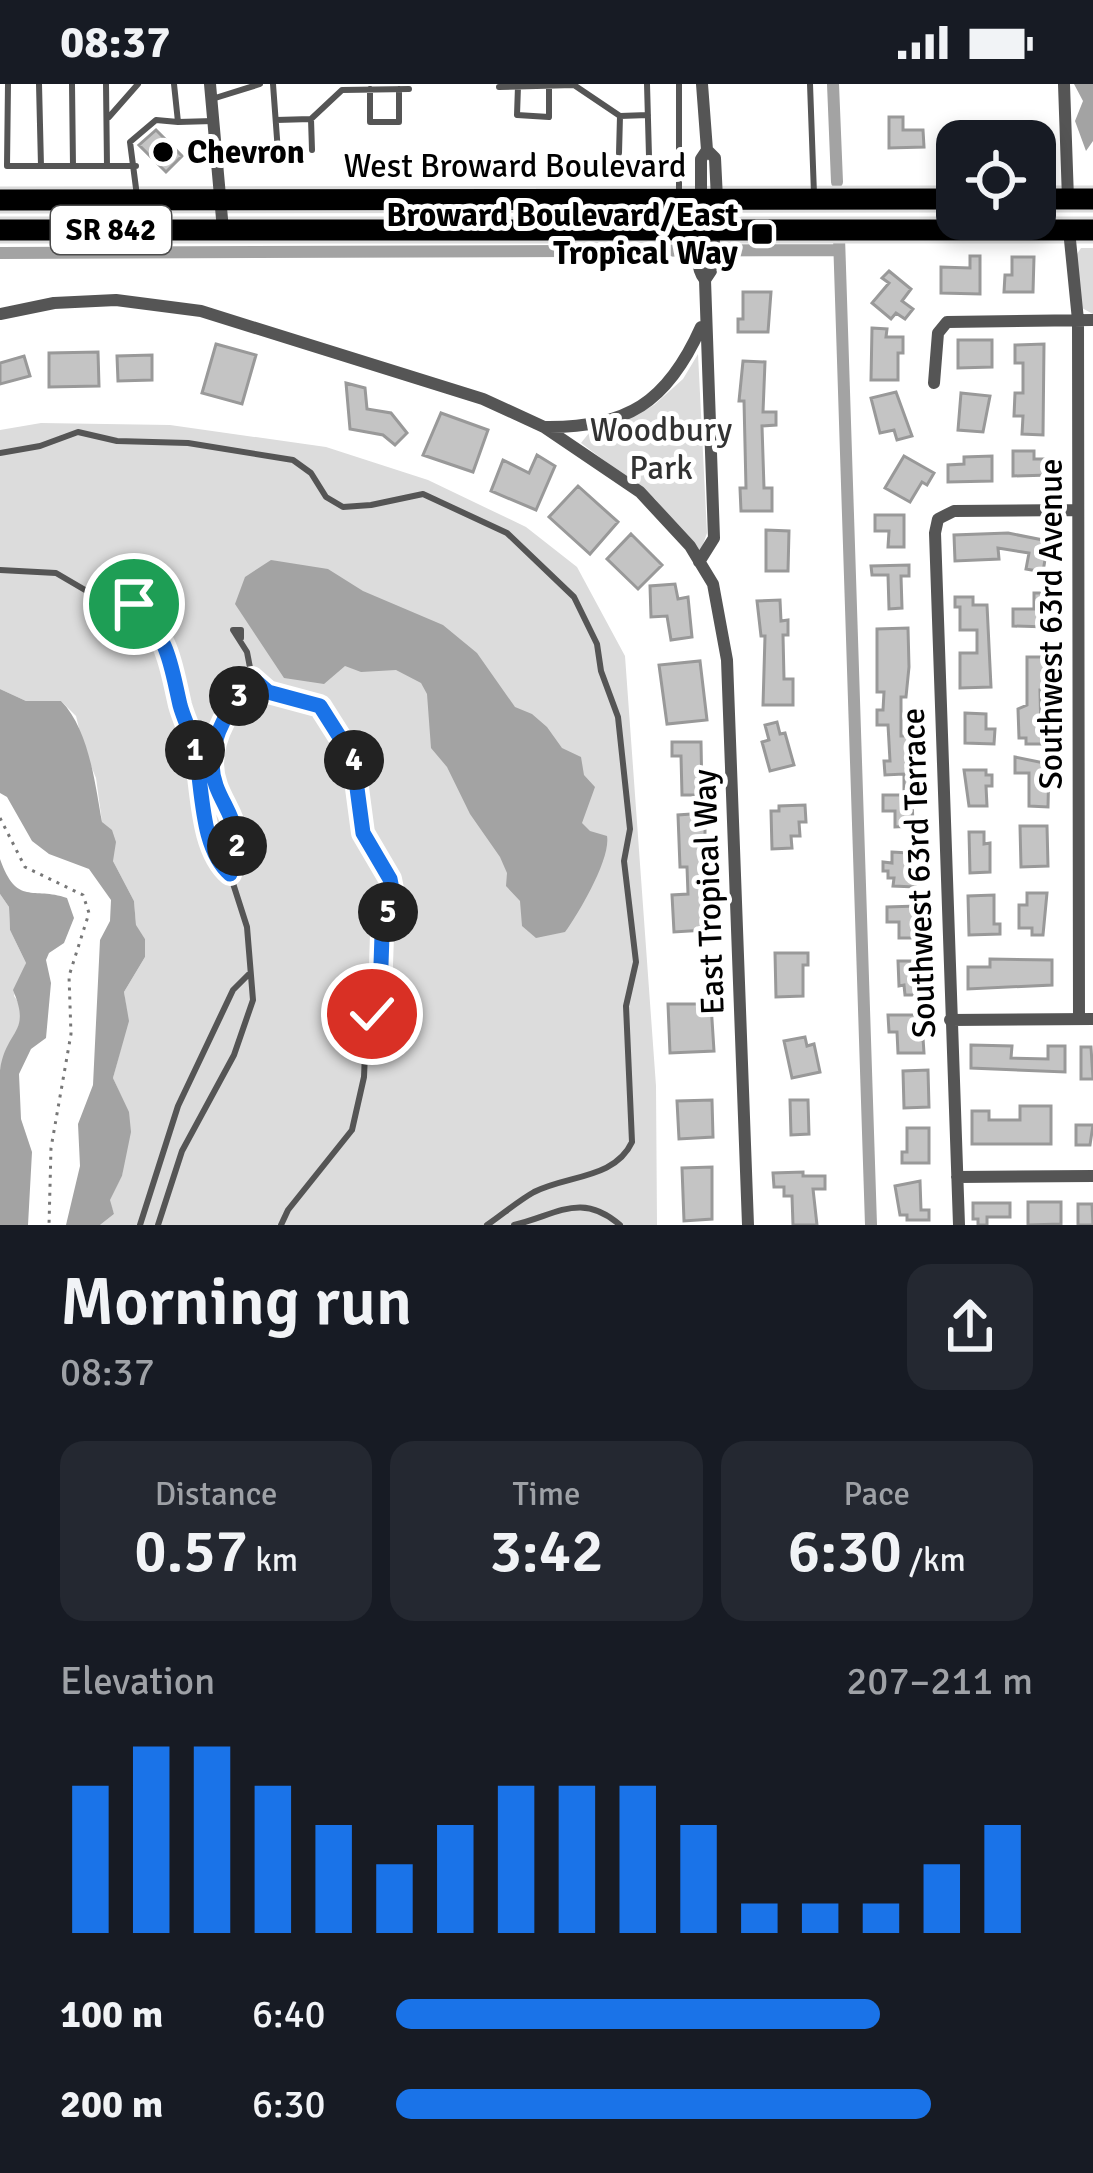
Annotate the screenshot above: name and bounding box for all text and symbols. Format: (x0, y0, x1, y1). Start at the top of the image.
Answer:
text: 08:37 (60, 15, 170, 70)
map controls (936, 120, 1056, 240)
button: locate (936, 120, 1056, 240)
place label: Chevron (187, 132, 305, 173)
marker: Chevron (150, 139, 176, 165)
street label: West Broward Boulevard (344, 146, 686, 187)
place label: Broward Boulevard/East Tropical Way (386, 195, 739, 274)
road number: SR 842 (51, 206, 171, 254)
marker: Broward Boulevard/East Tropical Way (749, 221, 775, 247)
park label: Woodbury Park (590, 410, 733, 489)
street label: Southwest 63rd Avenue (1031, 458, 1072, 790)
pin (83, 553, 185, 655)
icon: arrive (101, 571, 167, 637)
pin: 3 (209, 666, 269, 726)
text: 3 (230, 675, 248, 716)
street label: Southwest 63rd Terrace (893, 707, 945, 1039)
pin: 1 (165, 720, 225, 780)
text: 1 (186, 729, 204, 770)
pin: 4 (324, 730, 384, 790)
text: 4 (345, 739, 363, 780)
street label: East Tropical Way (684, 768, 734, 1016)
pin: 2 (207, 816, 267, 876)
text: 2 (228, 825, 246, 866)
pin: 5 (358, 882, 418, 942)
text: 5 (379, 891, 397, 932)
pin (321, 963, 423, 1065)
icon: check (339, 981, 405, 1047)
text: Morning run (60, 1262, 412, 1343)
button: share (907, 1264, 1033, 1390)
text: 08:37 (60, 1348, 155, 1396)
text: Distance (155, 1474, 278, 1515)
text: Time (512, 1474, 580, 1515)
text: Pace (844, 1474, 910, 1515)
text: 0.57 (134, 1515, 248, 1589)
text: 3:42 (489, 1515, 604, 1589)
text: 6:30 (788, 1515, 902, 1589)
text: km (248, 1540, 298, 1581)
text: /km (902, 1540, 966, 1581)
text: Elevation (60, 1657, 215, 1705)
text: 207–211 m (846, 1657, 1033, 1705)
text: 100 m (60, 1990, 163, 2038)
text: 6:40 (252, 1990, 326, 2038)
text: 200 m (60, 2080, 163, 2128)
text: 6:30 (252, 2080, 326, 2128)

